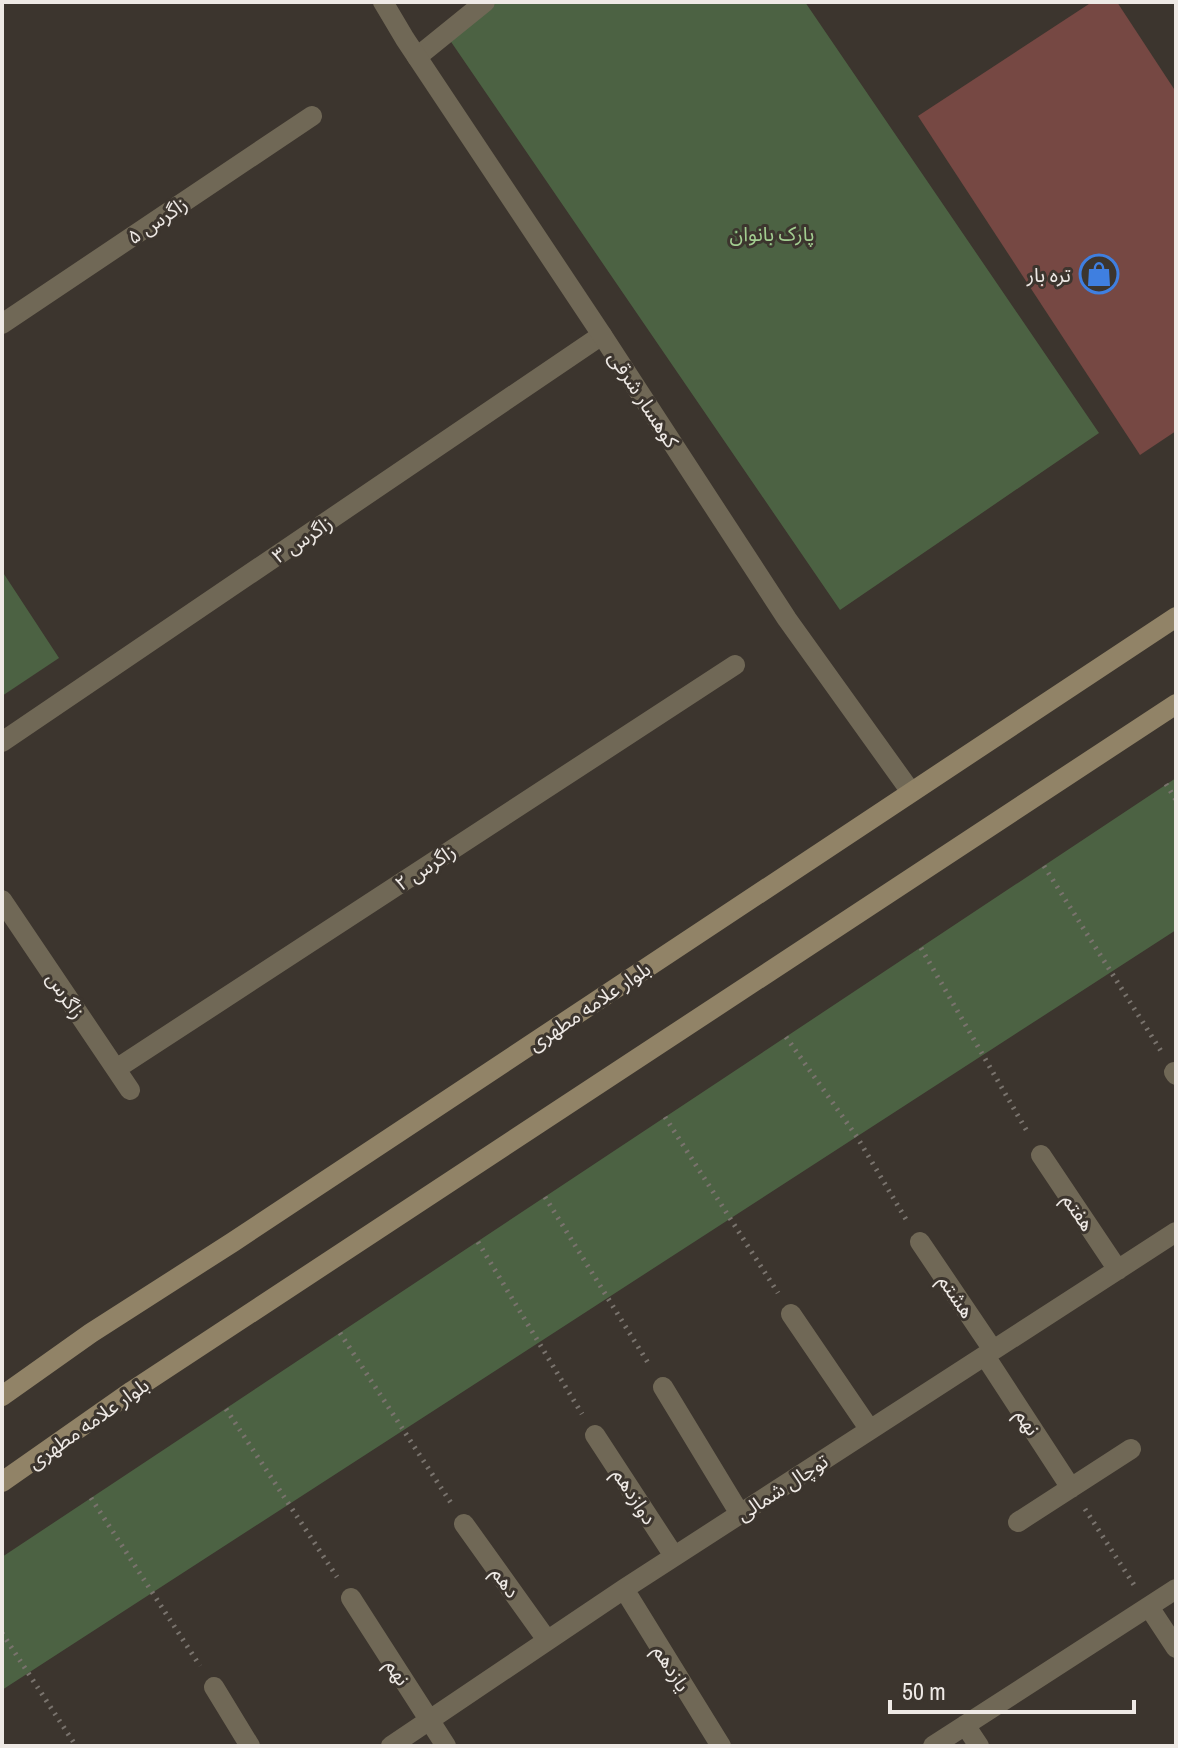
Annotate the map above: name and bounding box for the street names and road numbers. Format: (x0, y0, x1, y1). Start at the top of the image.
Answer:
street label: زاگرس ۵ (122, 190, 192, 250)
street label: کوهسار شرقی (603, 345, 686, 453)
street label: زاگرس ۳ (267, 509, 337, 569)
street label: زاگرس ۲ (389, 837, 461, 897)
street label: بلوار علامه مطهری (522, 955, 656, 1057)
street label: زاگرس (40, 966, 92, 1024)
street label: هفتم (1055, 1188, 1101, 1237)
street label: هشتم (931, 1269, 981, 1324)
street label: بلوار علامه مطهری (22, 1371, 154, 1475)
street label: نهم (1008, 1403, 1047, 1442)
street label: توچال شمالی (731, 1447, 833, 1527)
street label: دوازدهم (605, 1463, 663, 1531)
street label: دهم (484, 1561, 526, 1604)
street label: یازدهم (645, 1639, 697, 1698)
street label: نهم (378, 1653, 417, 1692)

